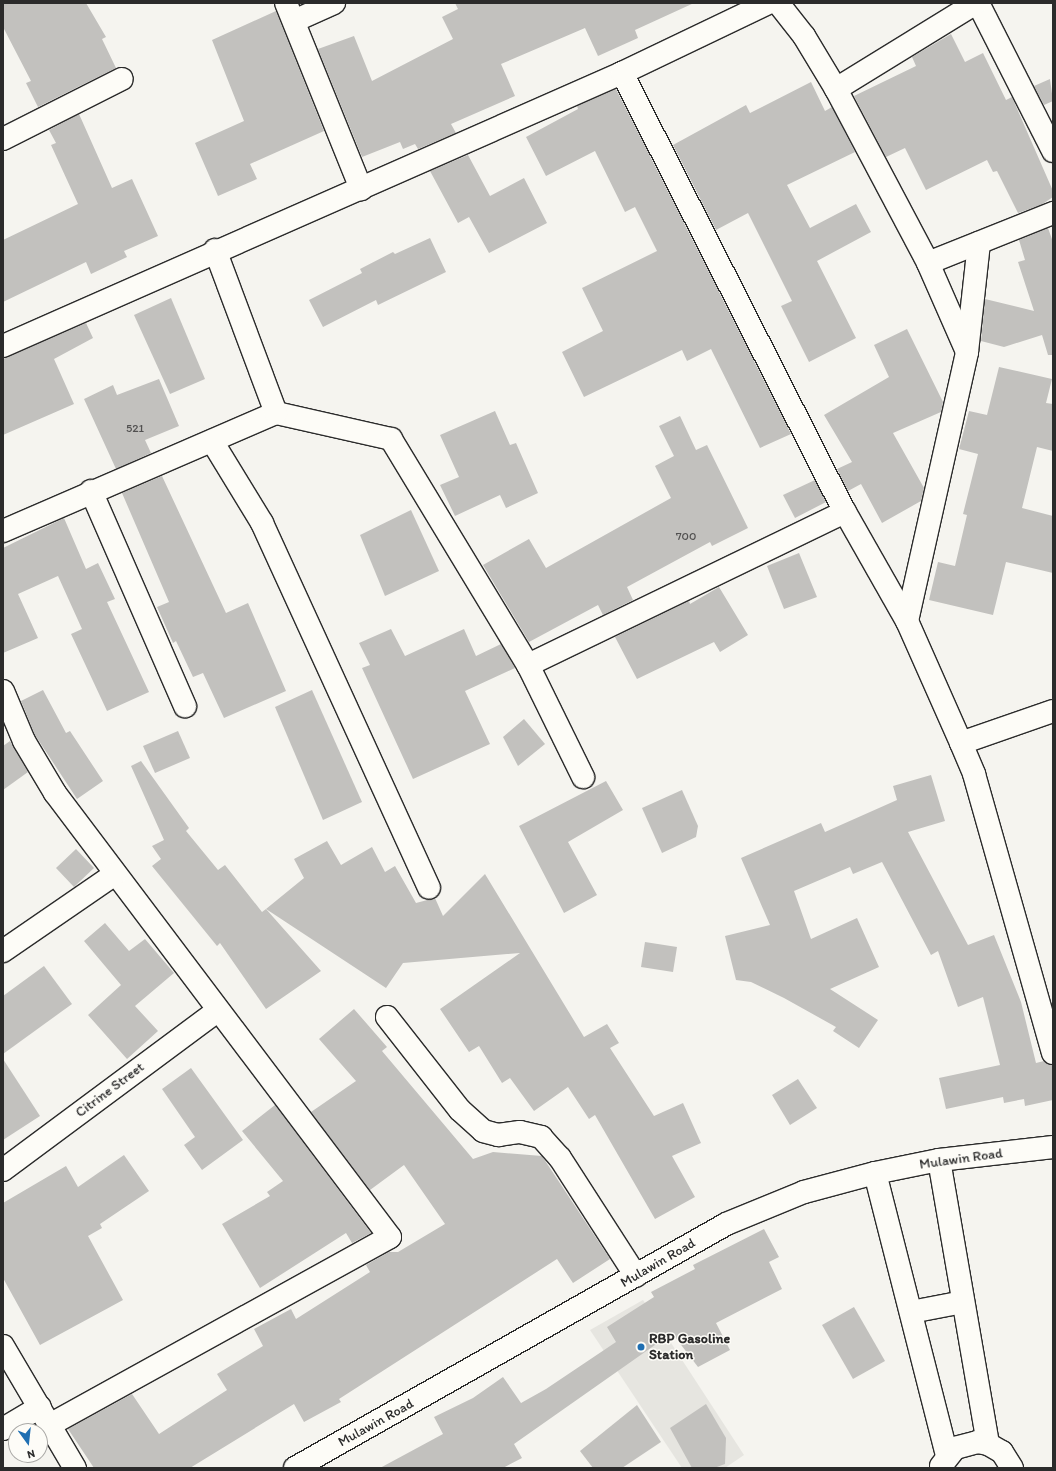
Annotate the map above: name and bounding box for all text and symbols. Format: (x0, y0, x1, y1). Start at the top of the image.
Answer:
house number: 521 (126, 422, 144, 436)
house number: 700 (676, 530, 696, 544)
street label: Citrine Street (72, 1059, 148, 1121)
street label: Mulawin Road (918, 1145, 1004, 1173)
street label: Mulawin Road (617, 1235, 699, 1291)
place label: RBP Gasoline Station (649, 1331, 730, 1364)
marker: RBP Gasoline Station (636, 1342, 646, 1352)
street label: Mulawin Road (335, 1395, 417, 1451)
north arrow (8, 1423, 48, 1463)
text: N (26, 1447, 36, 1461)

